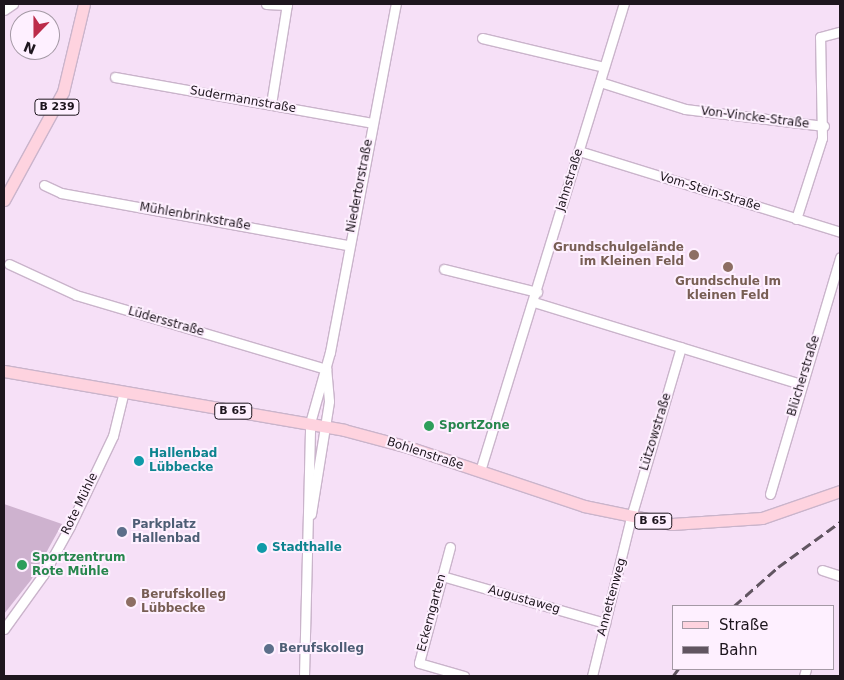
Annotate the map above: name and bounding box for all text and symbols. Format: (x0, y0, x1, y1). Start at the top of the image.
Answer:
north arrow (10, 10, 60, 60)
text: N (21, 38, 38, 58)
street label: Sudermannstraße (189, 84, 297, 116)
road number: B 239 (33, 98, 81, 115)
street label: Von-Vincke-Straße (700, 104, 810, 132)
street label: Niedertorstraße (344, 138, 376, 234)
street label: Jahnstraße (554, 147, 586, 213)
street label: Vom-Stein-Straße (658, 170, 762, 214)
street label: Mühlenbrinkstraße (138, 200, 252, 234)
place label: Grundschulgelände im Kleinen Feld (553, 241, 684, 269)
marker: Grundschulgelände im Kleinen Feld (688, 249, 700, 261)
marker: Grundschule Im kleinen Feld (722, 261, 734, 273)
place label: Grundschule Im kleinen Feld (675, 275, 781, 303)
street label: Lüdersstraße (126, 304, 206, 340)
street label: Blücherstraße (785, 334, 823, 418)
street label: Lützowstraße (637, 391, 675, 473)
road number: B 65 (213, 402, 253, 420)
place label: SportZone (439, 419, 510, 433)
marker: SportZone (423, 420, 435, 432)
street label: Bohlenstraße (385, 435, 465, 473)
place label: Hallenbad Lübbecke (149, 447, 217, 475)
marker: Hallenbad Lübbecke (133, 455, 145, 467)
street label: Rote Mühle (59, 471, 101, 537)
road number: B 65 (633, 512, 673, 530)
place label: Parkplatz Hallenbad (132, 518, 200, 546)
marker: Parkplatz Hallenbad (116, 526, 128, 538)
place label: Stadthalle (272, 541, 342, 555)
marker: Stadthalle (256, 542, 268, 554)
place label: Sportzentrum Rote Mühle (32, 551, 125, 579)
street label: Annettenweg (595, 556, 629, 638)
marker: Sportzentrum Rote Mühle (16, 559, 28, 571)
street label: Eckerngarten (415, 572, 449, 654)
street label: Augustaweg (486, 583, 562, 617)
place label: Berufskolleg Lübbecke (141, 588, 226, 616)
marker: Berufskolleg Lübbecke (125, 596, 137, 608)
legend (672, 605, 834, 670)
text: Straße (719, 616, 768, 634)
text: Bahn (719, 641, 758, 659)
place label: Berufskolleg (279, 642, 364, 656)
marker: Berufskolleg (263, 643, 275, 655)

